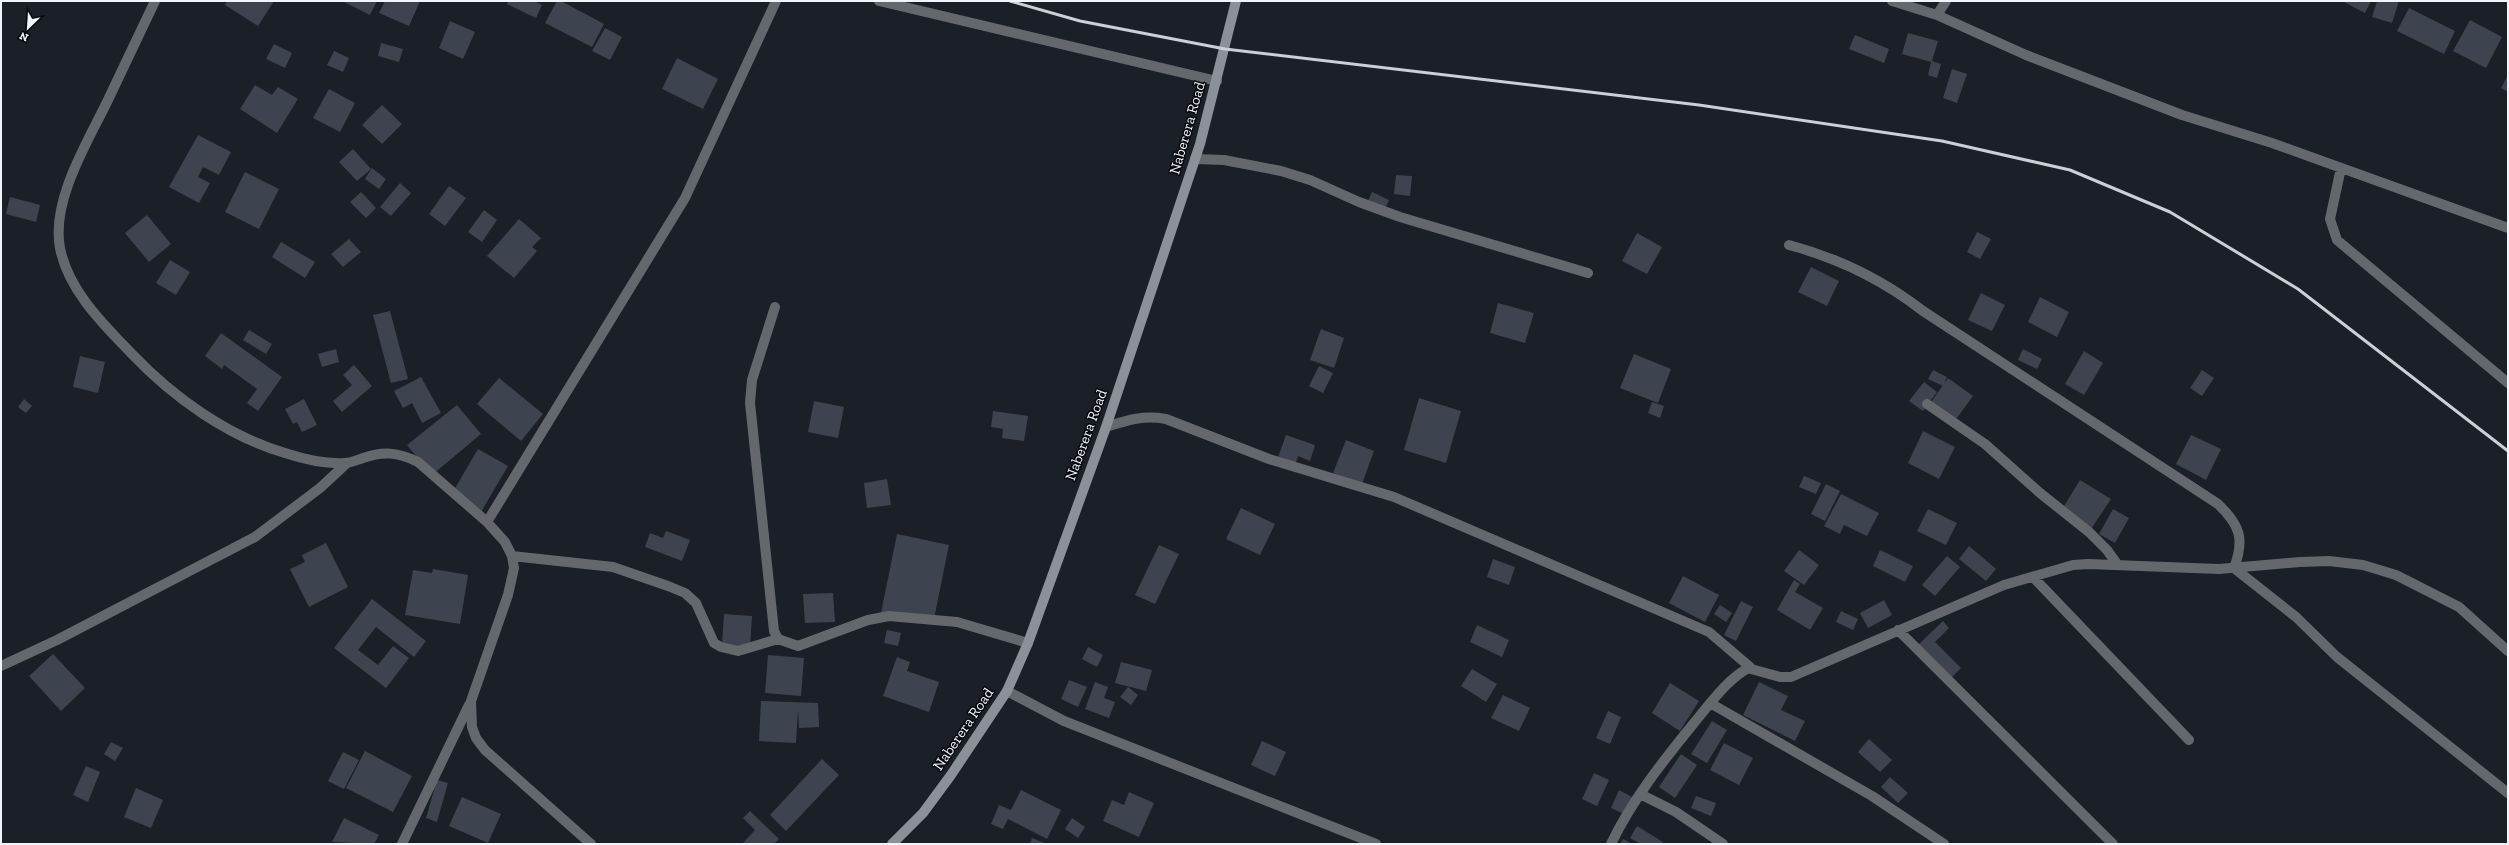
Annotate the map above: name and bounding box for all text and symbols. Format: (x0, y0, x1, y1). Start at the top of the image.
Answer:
north arrow (8, 8, 48, 48)
text: N (17, 29, 31, 44)
street label: Naberera Road (1165, 79, 1209, 176)
street label: Naberera Road (1061, 386, 1111, 483)
street label: Naberera Road (929, 684, 998, 774)

